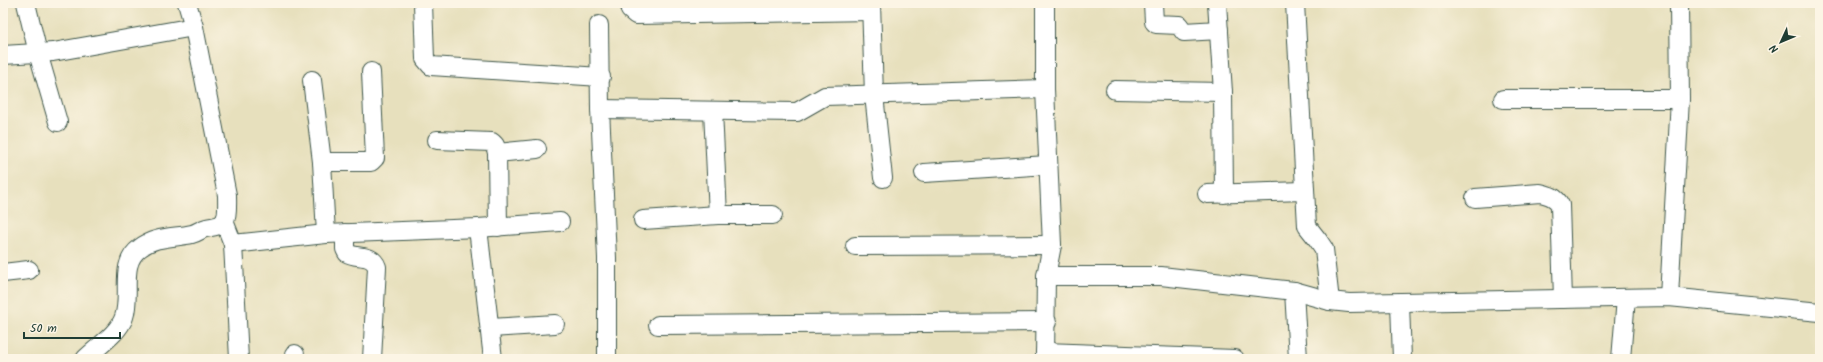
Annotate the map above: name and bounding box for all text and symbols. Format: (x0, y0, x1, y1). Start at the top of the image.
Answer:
north arrow (1761, 22, 1801, 62)
text: N (1766, 39, 1783, 57)
scale bar (24, 314, 120, 340)
text: 50 m (30, 319, 57, 338)

